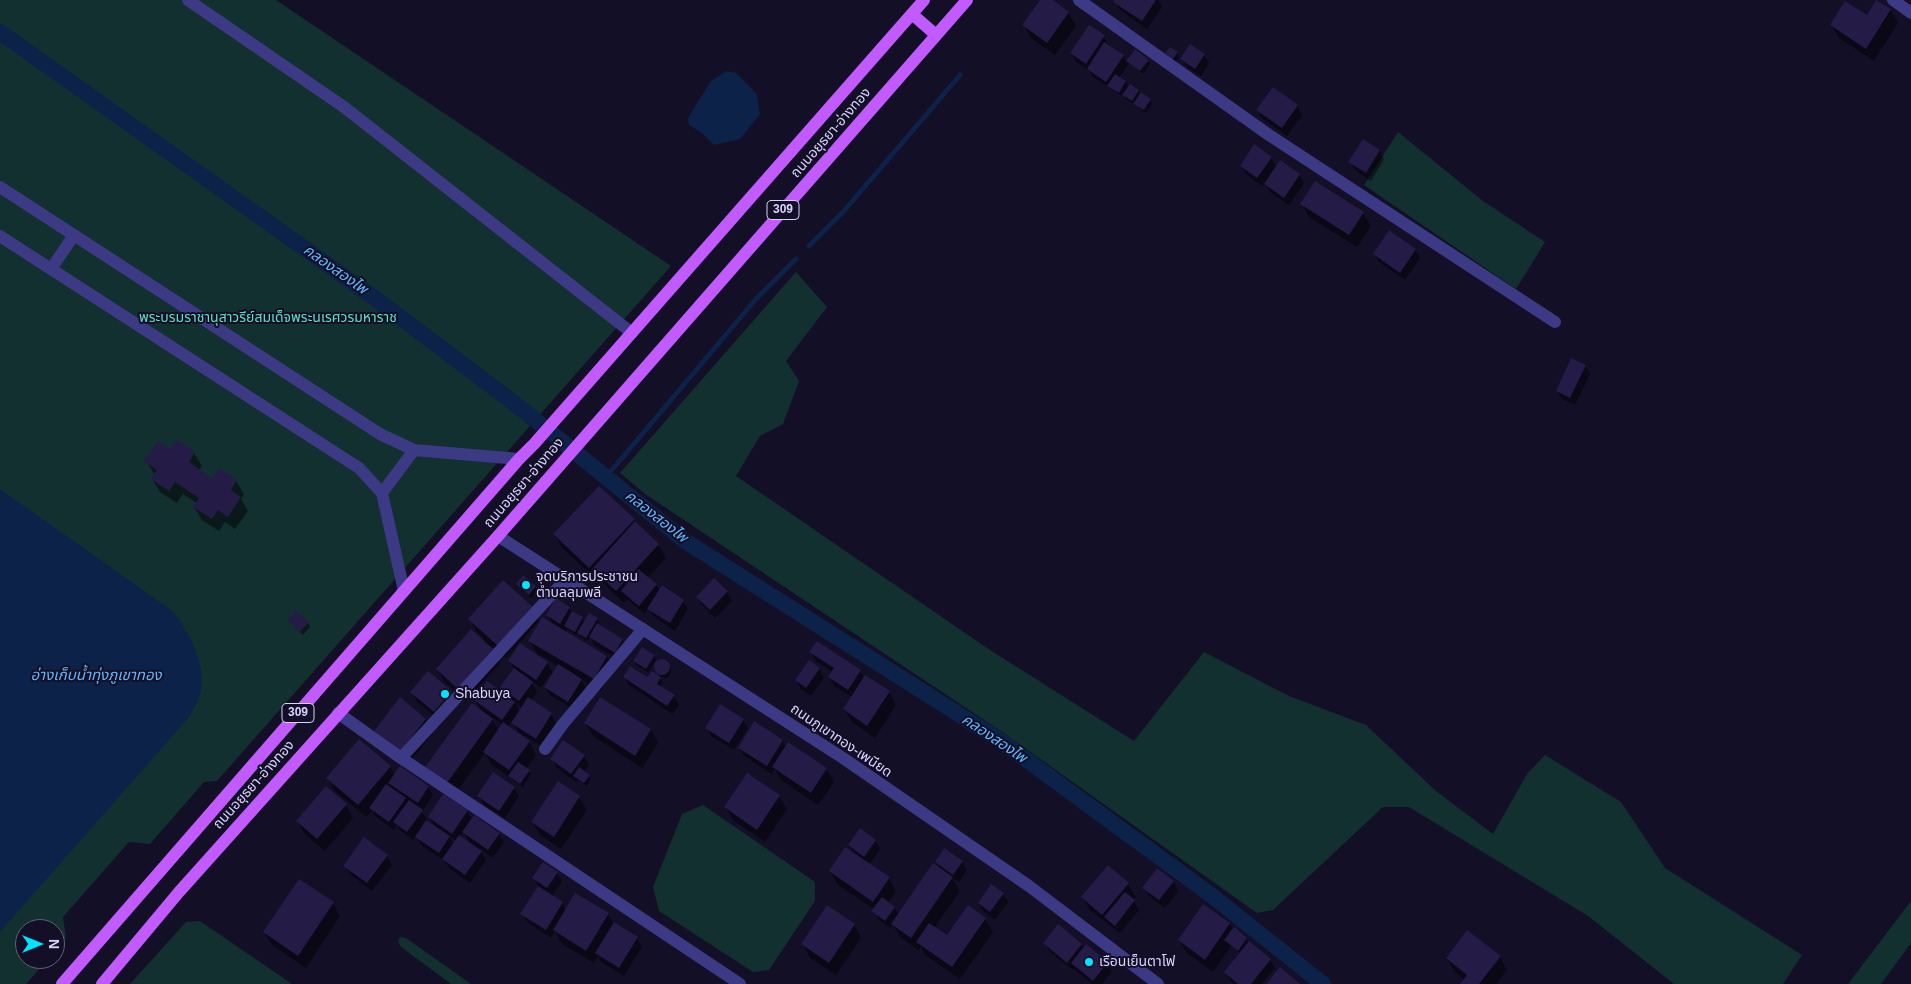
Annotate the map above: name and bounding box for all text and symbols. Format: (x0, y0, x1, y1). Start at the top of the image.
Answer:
street label: ถนนอยุธยา-อ่างทอง (787, 85, 875, 181)
road number: 309 (767, 200, 799, 220)
water label: คลองสองไพ (299, 241, 371, 299)
park label: พระบรมราชานุสาวรีย์สมเด็จพระนเรศวรมหาราช (139, 310, 397, 326)
street label: ถนนอยุธยา-อ่างทอง (480, 435, 568, 531)
water label: คลองสองไพ (621, 487, 691, 547)
place label: จุดบริการประชาชน ตำบลลุมพลี (536, 569, 638, 602)
marker: จุดบริการประชาชน ตำบลลุมพลี (520, 579, 532, 591)
water label: อ่างเก็บน้ำทุ่งภูเขาทอง (30, 667, 162, 685)
place label: Shabuya (455, 686, 510, 702)
marker: Shabuya (439, 688, 451, 700)
street label: ถนนภูเขาทอง-เพนียด (787, 701, 895, 781)
road number: 309 (282, 704, 314, 722)
water label: คลองสองไพ (958, 711, 1030, 767)
street label: ถนนอยุธยา-อ่างทอง (210, 737, 298, 833)
north arrow (15, 919, 65, 969)
text: N (46, 939, 62, 949)
place label: เรือนเย็นตาโฟ (1099, 954, 1175, 970)
marker: เรือนเย็นตาโฟ (1083, 956, 1095, 968)

